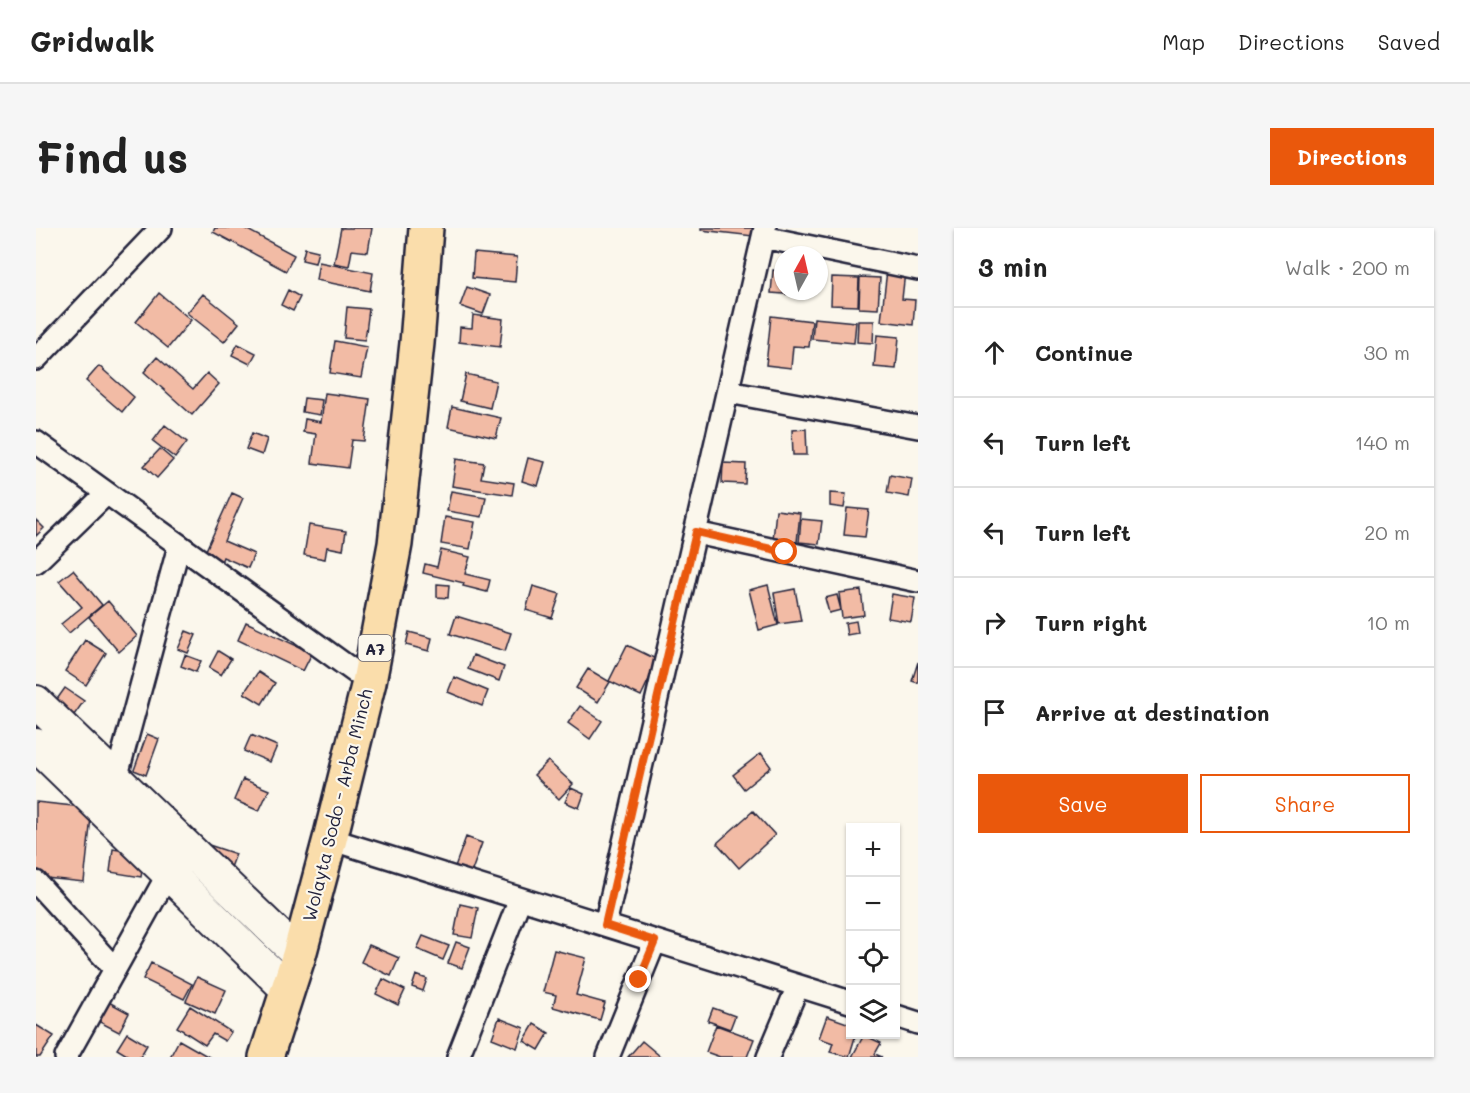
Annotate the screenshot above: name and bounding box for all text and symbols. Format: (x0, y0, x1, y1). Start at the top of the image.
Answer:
text: Gridwalk (30, 23, 155, 59)
text: Map (1162, 28, 1205, 55)
text: Directions (1238, 28, 1345, 55)
text: Saved (1378, 28, 1440, 55)
button: Directions (1270, 128, 1434, 185)
text: Find us (36, 129, 188, 184)
north arrow (774, 246, 828, 300)
text: 3 min (978, 250, 1047, 284)
text: Walk · 200 m (1285, 254, 1410, 280)
icon: ahead (978, 336, 1011, 369)
text: Continue (1035, 338, 1133, 367)
text: 30 m (1364, 339, 1410, 365)
icon: left (978, 426, 1011, 459)
text: Turn left (1035, 428, 1131, 457)
text: 140 m (1355, 429, 1410, 455)
icon: left (978, 516, 1011, 549)
text: Turn left (1035, 518, 1131, 547)
text: 20 m (1364, 519, 1410, 545)
route start (771, 538, 797, 564)
icon: right (978, 606, 1011, 639)
text: Turn right (1035, 608, 1147, 637)
text: 10 m (1366, 609, 1410, 635)
road number: A7 (358, 635, 392, 661)
street label: Wolayta Sodo - Arba Minch (296, 686, 378, 924)
icon: arrive (978, 696, 1011, 729)
text: Arrive at destination (1035, 698, 1270, 727)
button: Save (978, 774, 1188, 833)
button: Share (1200, 774, 1410, 833)
map controls (846, 823, 900, 1039)
button: + (846, 823, 900, 877)
button: − (846, 877, 900, 931)
button: locate (846, 931, 900, 985)
route end (625, 966, 651, 992)
button: layers (846, 985, 900, 1039)

